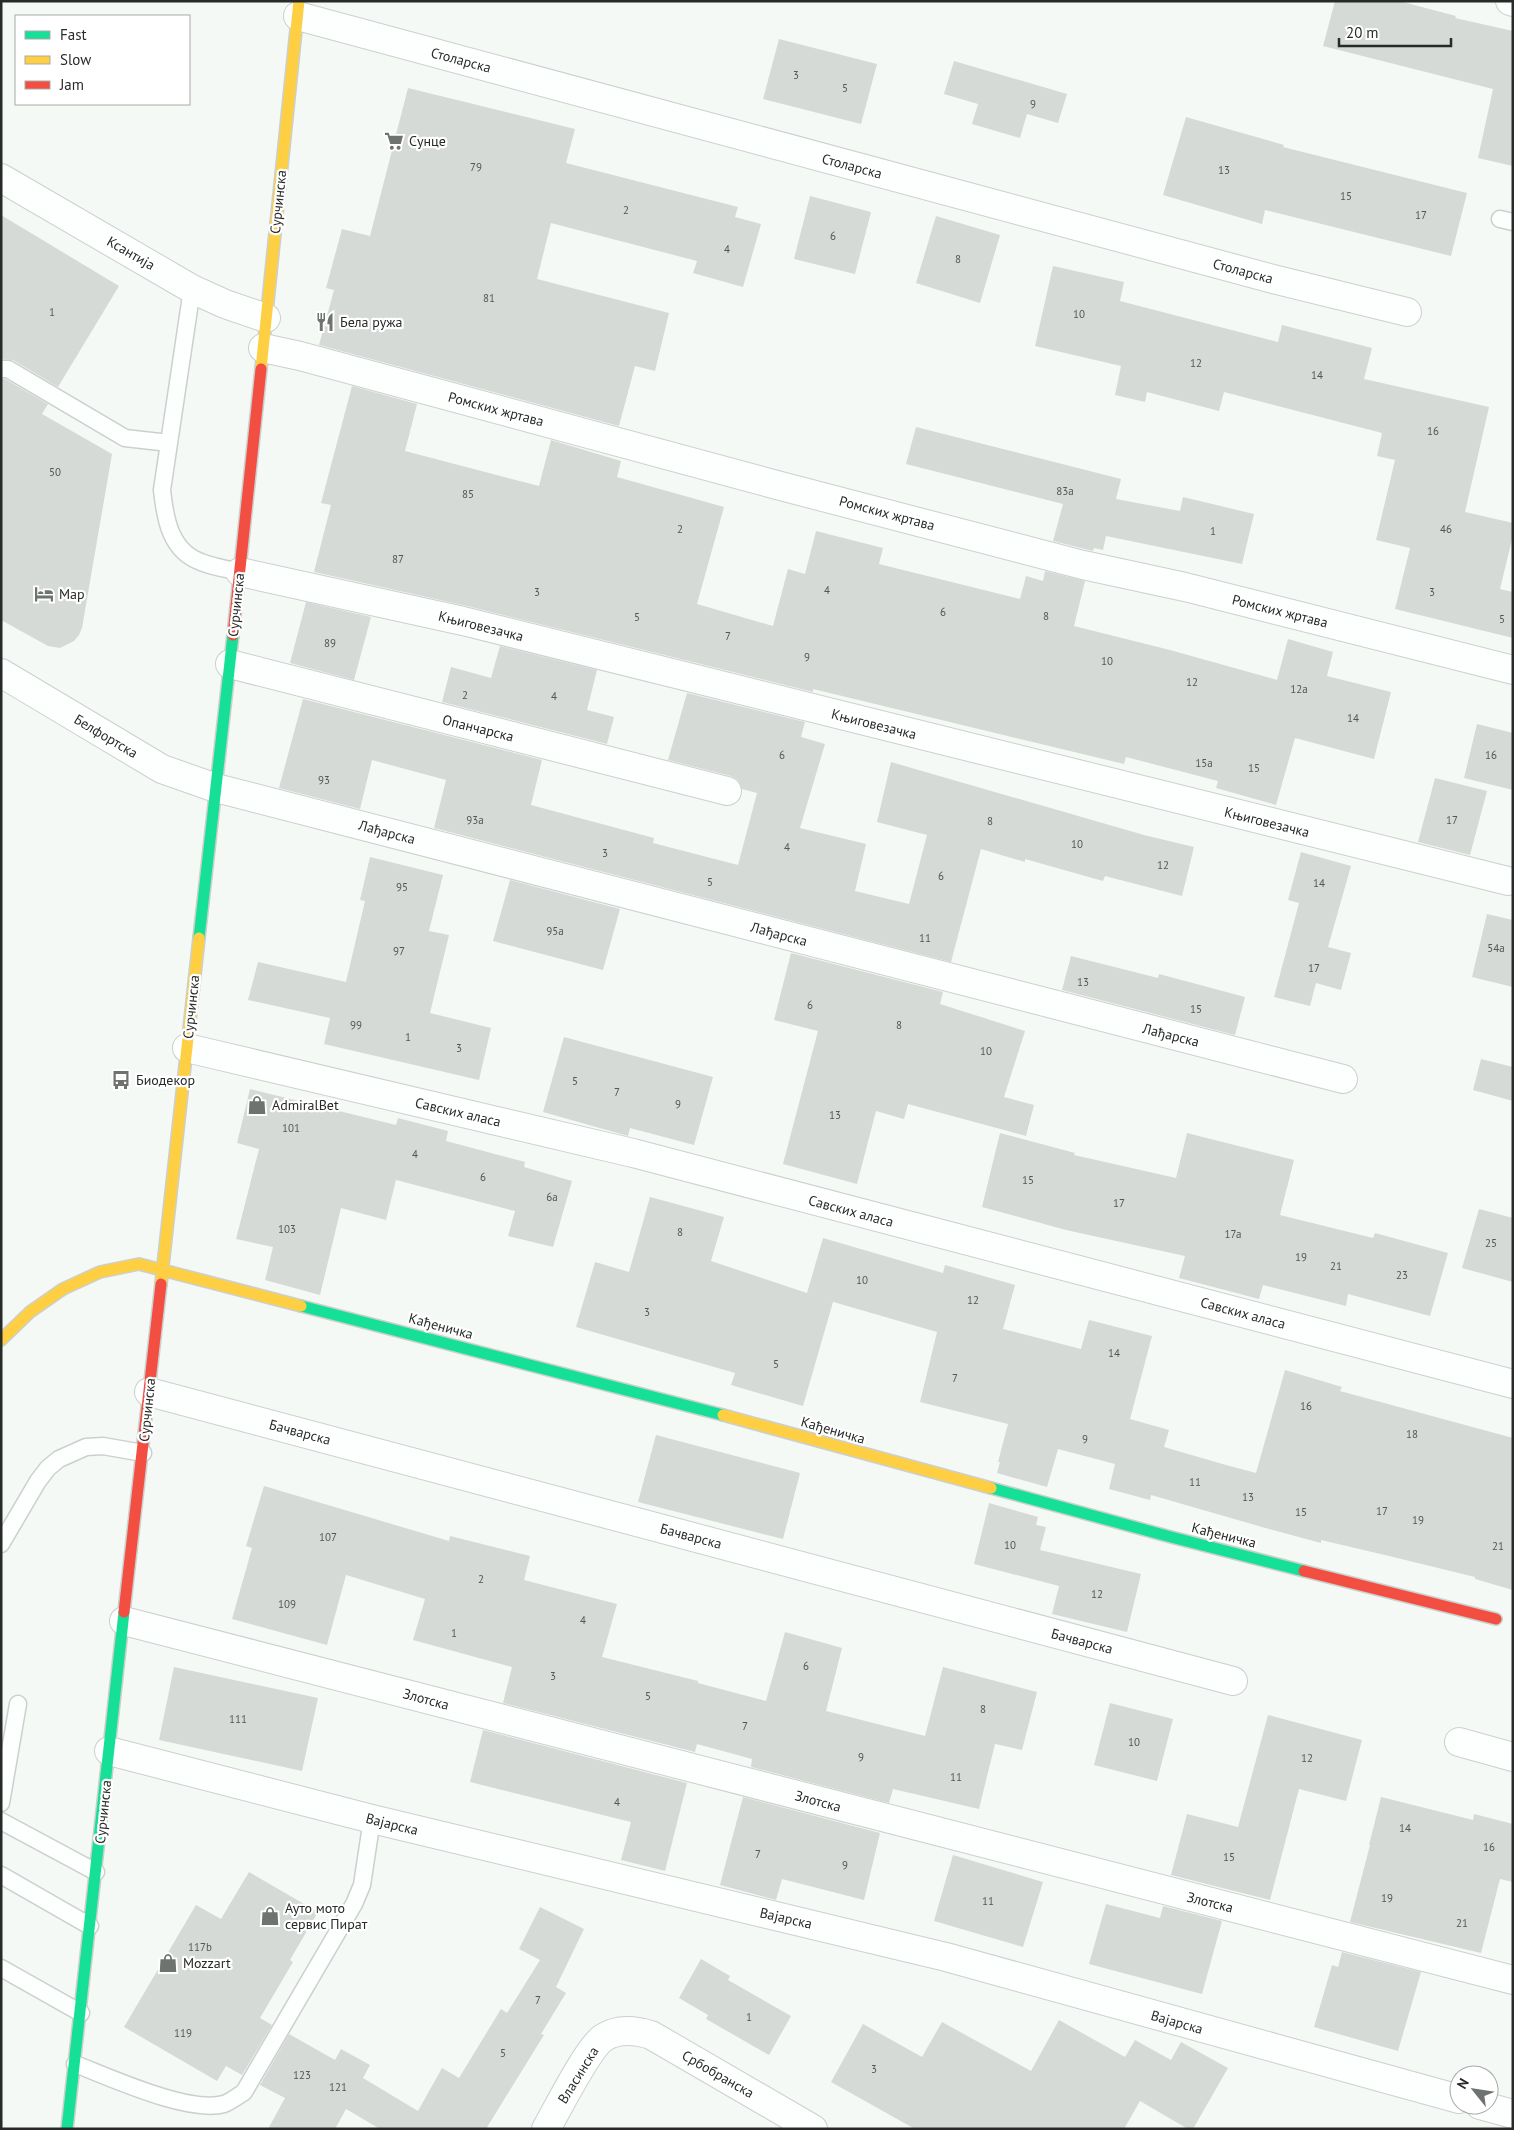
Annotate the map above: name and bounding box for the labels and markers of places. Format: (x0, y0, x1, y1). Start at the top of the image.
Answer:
supermarket icon: Сунце (383, 130, 405, 152)
place label: Сунце (409, 132, 446, 150)
restaurant icon: Бела ружа (314, 311, 336, 333)
place label: Бела ружа (340, 313, 402, 331)
hotel icon: Мар (33, 583, 55, 605)
place label: Мар (59, 585, 85, 603)
bus stop icon: Биодекор (110, 1069, 132, 1091)
place label: Биодекор (136, 1071, 195, 1089)
shop icon: AdmiralBet (246, 1094, 268, 1116)
place label: AdmiralBet (272, 1096, 339, 1114)
place label: Ауто мото сервис Пират (285, 1899, 368, 1933)
shop icon: Ауто мото сервис Пират (259, 1905, 281, 1927)
shop icon: Mozzart (157, 1952, 179, 1974)
place label: Mozzart (183, 1954, 231, 1972)

